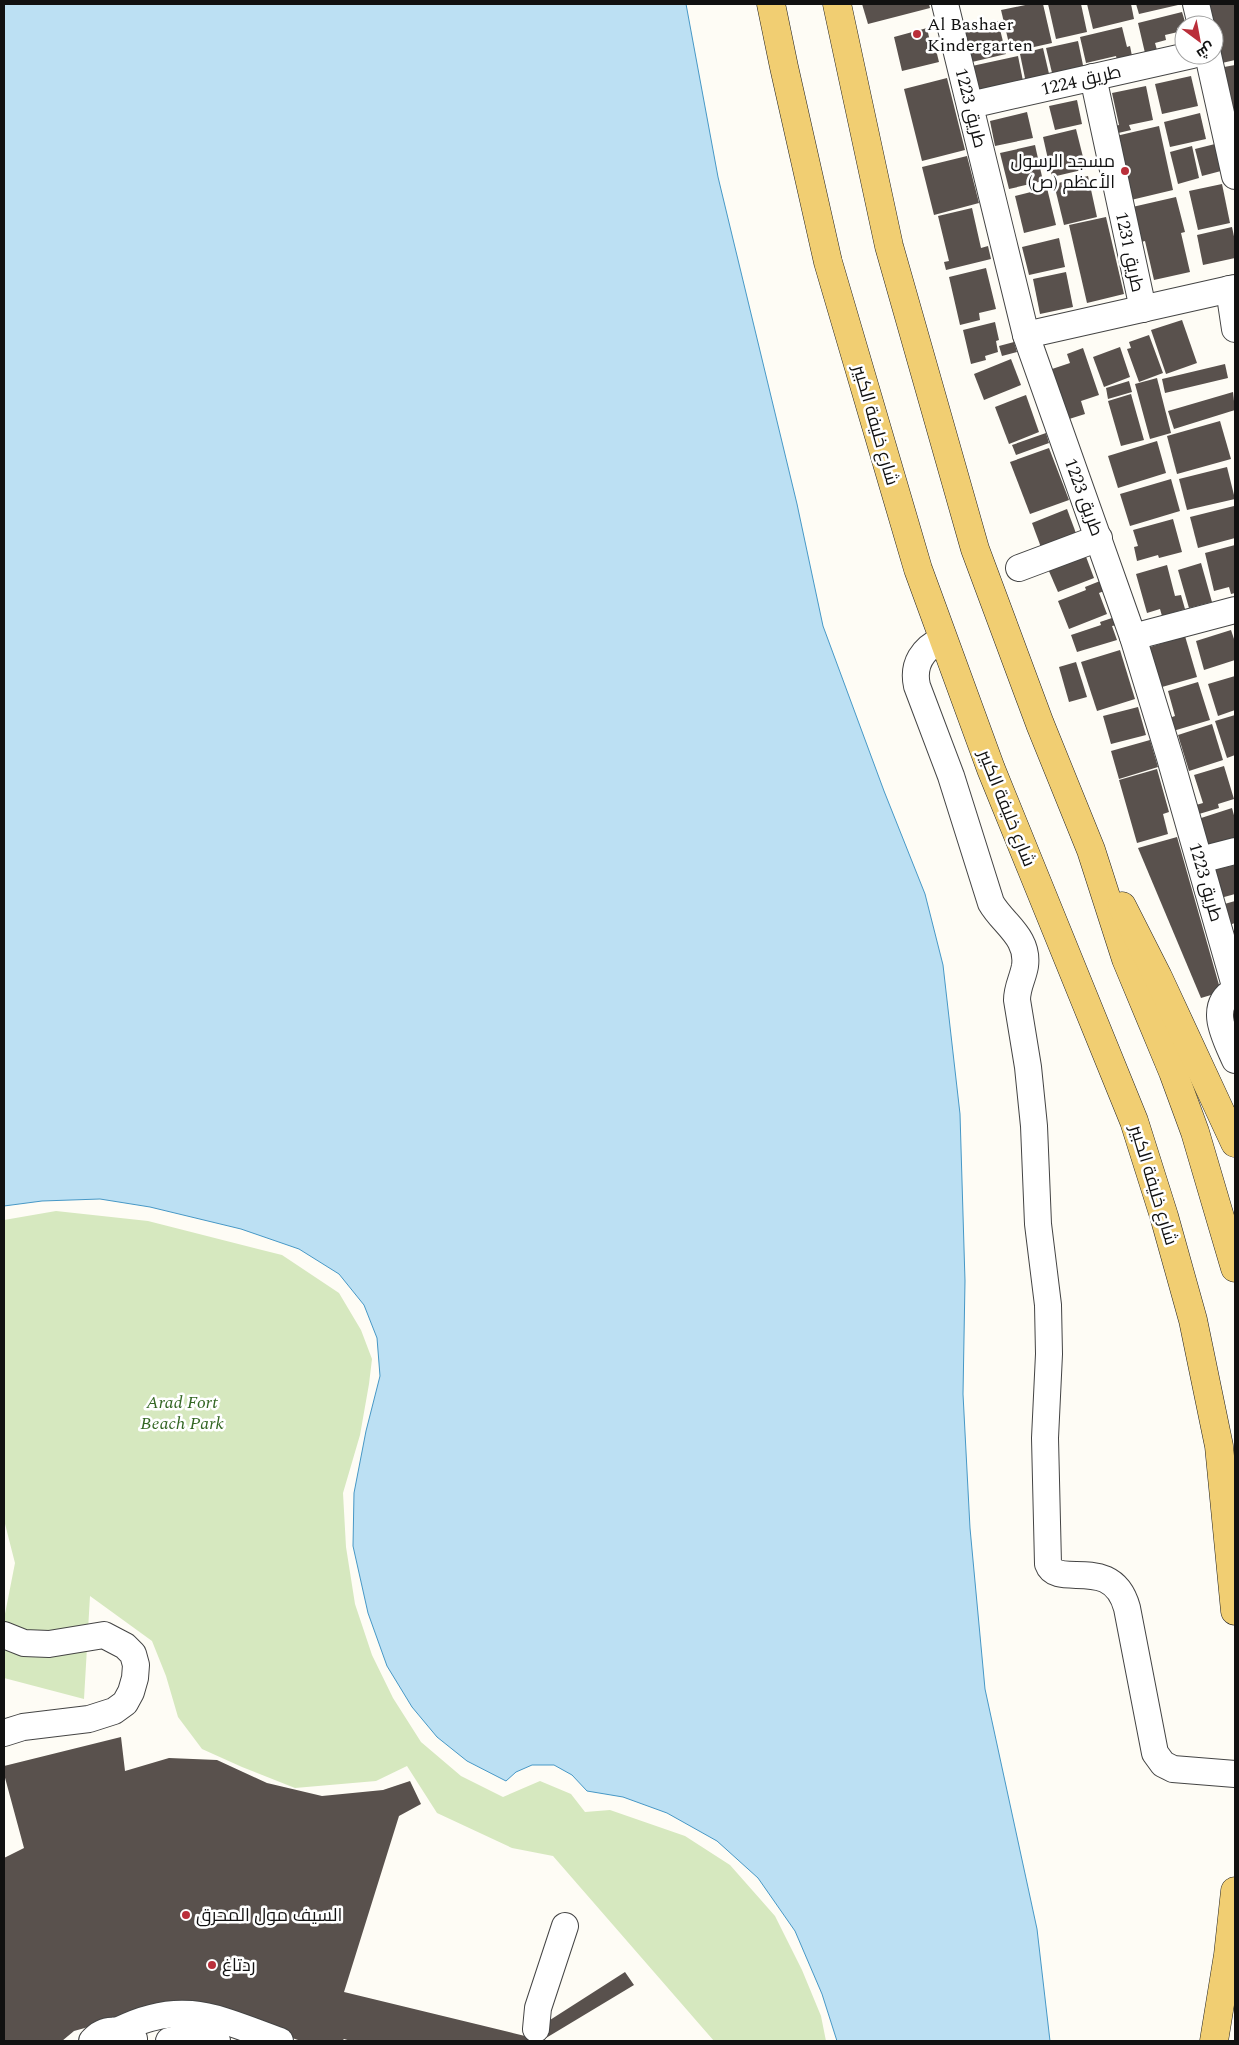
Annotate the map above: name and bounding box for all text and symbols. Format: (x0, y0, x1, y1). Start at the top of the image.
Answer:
place label: Al Bashaer Kindergarten (927, 11, 1033, 59)
north arrow (1174, 15, 1224, 65)
marker: Al Bashaer Kindergarten (911, 28, 923, 40)
text: ش (1192, 37, 1219, 64)
street label: طريق 1224 (1038, 58, 1124, 103)
street label: طريق 1223 (948, 65, 993, 151)
place label: مسجد الرسول الأعظم (ص) (1011, 148, 1115, 196)
marker: مسجد الرسول الأعظم (ص) (1119, 165, 1131, 177)
street label: طريق 1231 (1108, 209, 1151, 295)
street label: شارع خليفة الكبير (845, 361, 906, 489)
street label: طريق 1223 (1057, 454, 1110, 540)
street label: شارع خليفة الكبير (970, 745, 1042, 871)
street label: طريق 1223 (1181, 839, 1230, 925)
street label: شارع خليفة الكبير (1122, 1121, 1185, 1248)
park label: Arad Fort Beach Park (140, 1389, 224, 1437)
place label: السيف مول المحرق (196, 1902, 342, 1929)
marker: السيف مول المحرق (180, 1909, 192, 1921)
place label: ردتاغ (222, 1952, 255, 1979)
marker: ردتاغ (206, 1959, 218, 1971)

